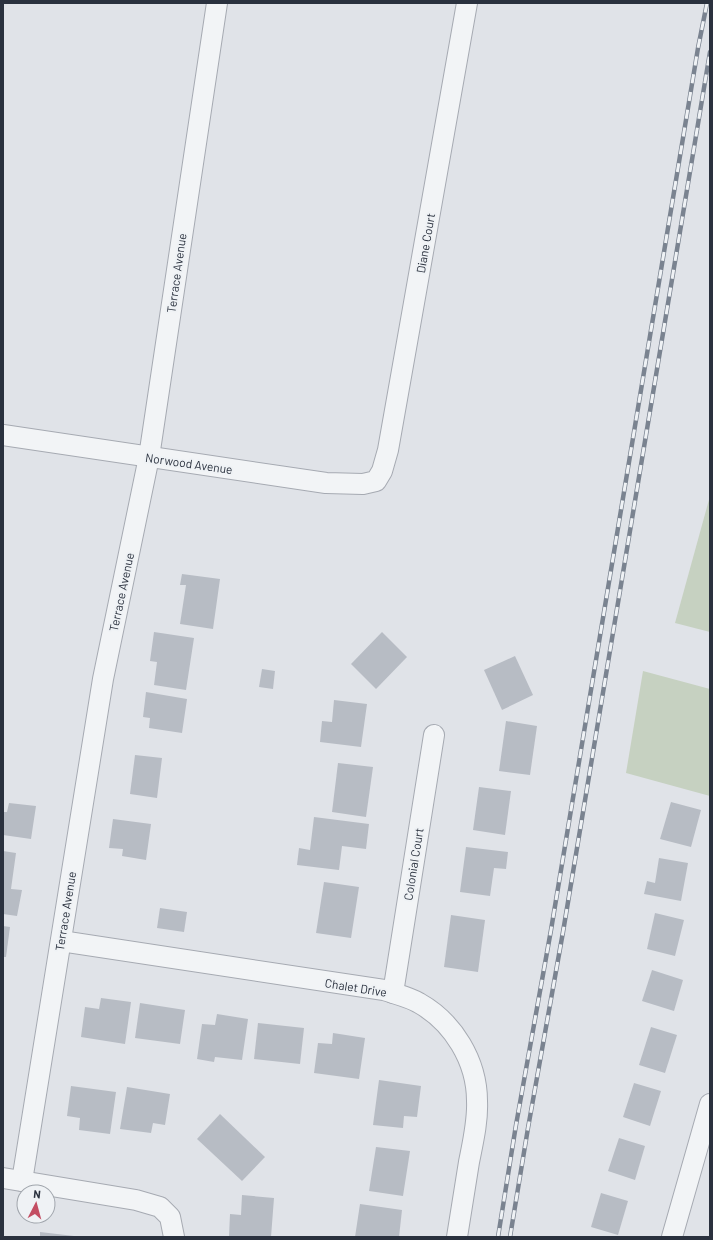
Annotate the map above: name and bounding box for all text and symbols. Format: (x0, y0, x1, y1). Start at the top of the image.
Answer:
street label: Diane Court (413, 212, 437, 274)
street label: Terrace Avenue (163, 232, 189, 314)
street label: Norwood Avenue (144, 450, 234, 476)
street label: Terrace Avenue (106, 551, 136, 633)
street label: Colonial Court (400, 827, 426, 901)
street label: Terrace Avenue (52, 870, 78, 952)
street label: Chalet Drive (324, 975, 388, 999)
north arrow (16, 1184, 56, 1224)
text: N (33, 1187, 41, 1200)

